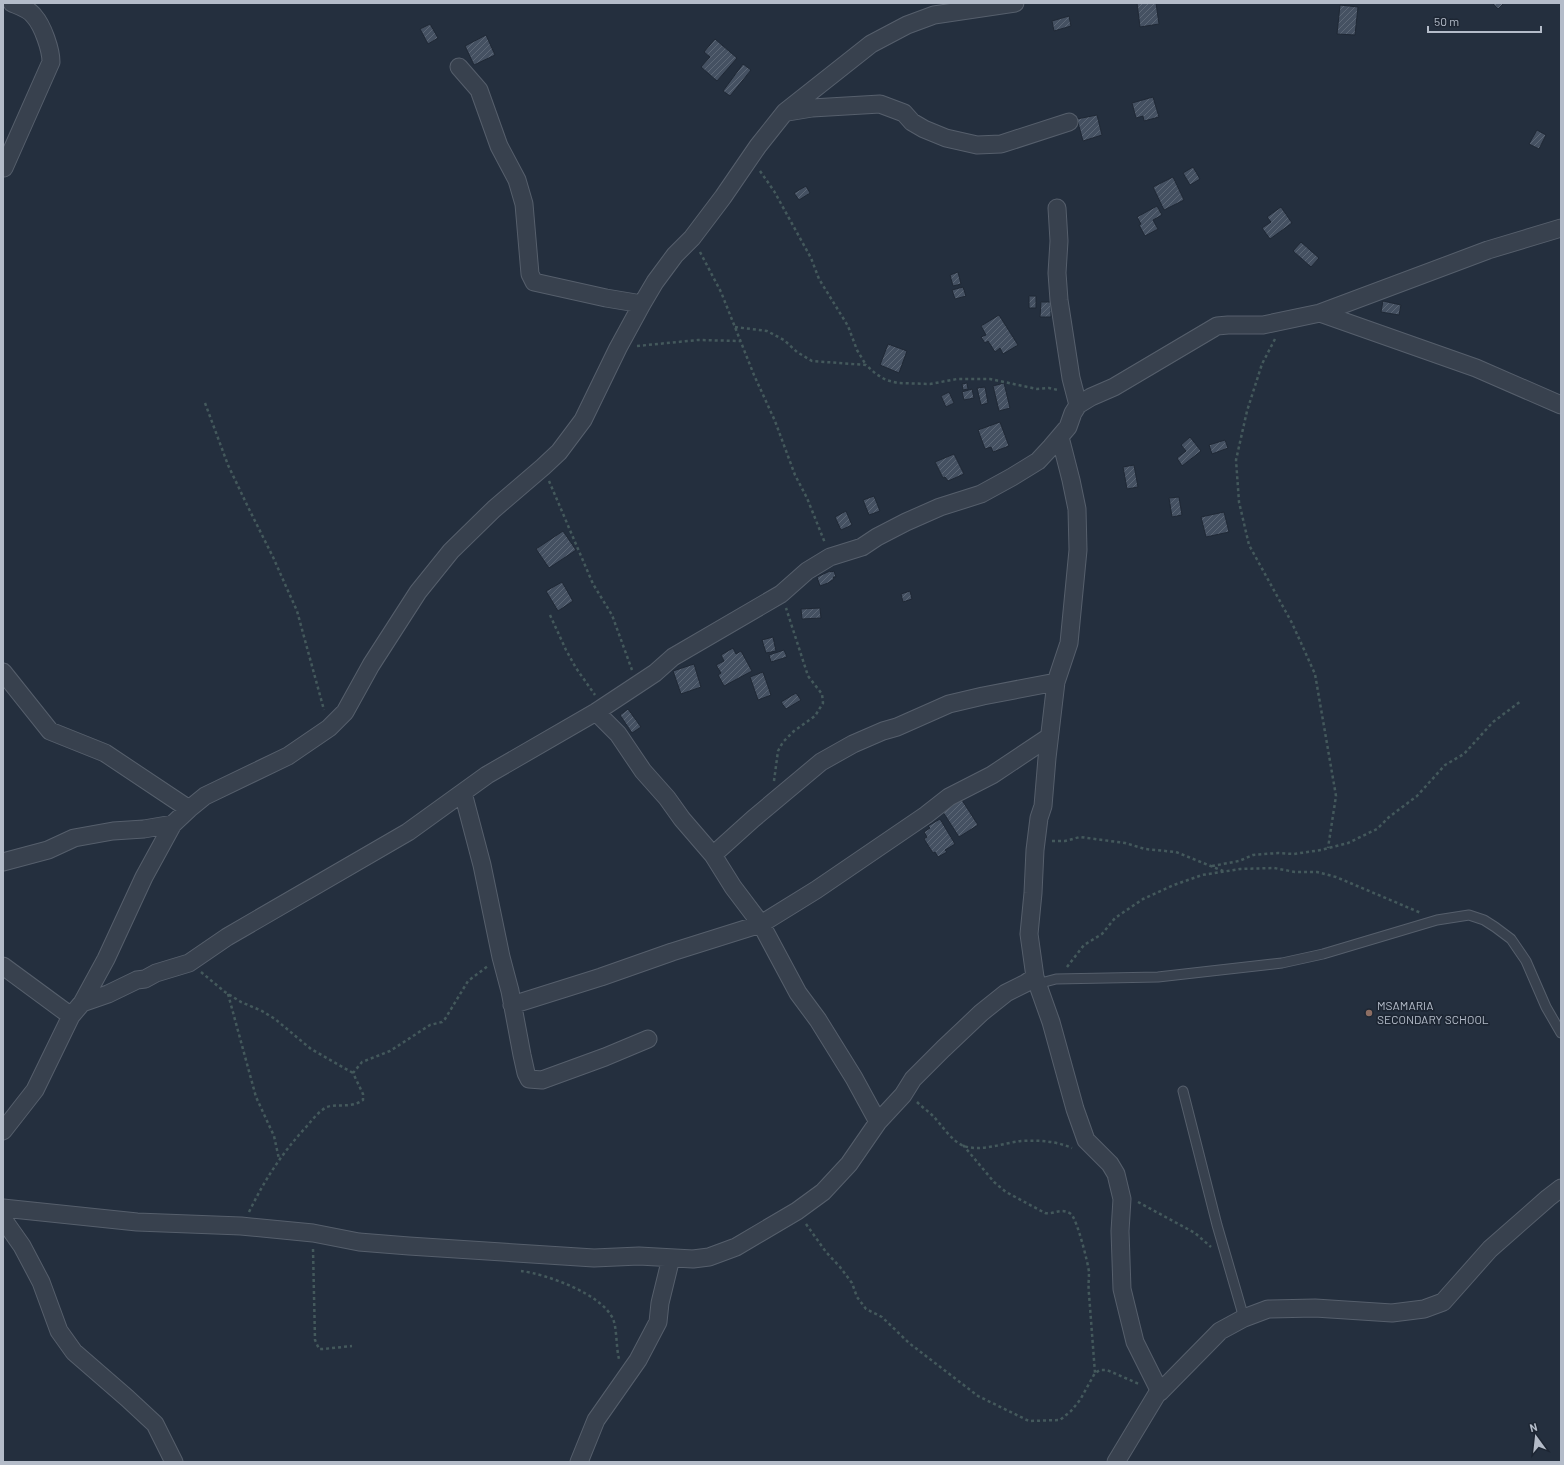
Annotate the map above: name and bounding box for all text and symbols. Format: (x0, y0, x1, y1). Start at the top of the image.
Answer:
scale bar (1428, 8, 1541, 34)
text: 50 m (1434, 14, 1459, 28)
place label: MSAMARIA SECONDARY SCHOOL (1377, 998, 1489, 1026)
marker: MSAMARIA SECONDARY SCHOOL (1364, 1008, 1374, 1018)
north arrow (1516, 1417, 1556, 1457)
text: N (1528, 1420, 1539, 1434)

